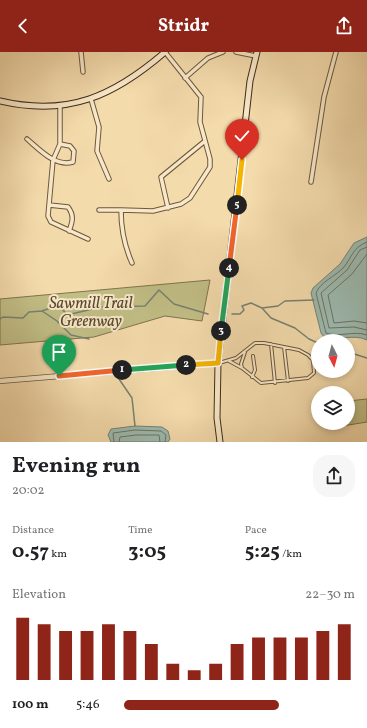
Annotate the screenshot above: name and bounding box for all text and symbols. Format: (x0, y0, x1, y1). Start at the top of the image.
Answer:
text: Stridr (158, 14, 209, 39)
icon: back (12, 15, 34, 37)
icon: share (333, 15, 355, 37)
pin (225, 119, 259, 160)
icon: check (231, 125, 253, 147)
pin: 5 (227, 195, 247, 215)
text: 5 (234, 197, 240, 212)
pin: 4 (219, 258, 239, 278)
text: 4 (226, 260, 232, 275)
park label: Sawmill Trail Greenway (49, 293, 133, 333)
pin: 3 (211, 321, 231, 341)
text: 3 (218, 323, 224, 338)
north arrow (311, 334, 355, 378)
map controls (311, 334, 355, 430)
pin (42, 335, 76, 376)
icon: arrive (48, 341, 70, 363)
pin: 2 (176, 355, 196, 375)
text: 2 (183, 357, 189, 372)
pin: 1 (112, 360, 132, 380)
text: 1 (120, 362, 124, 377)
button: layers (311, 386, 355, 430)
text: Evening run (12, 451, 141, 482)
button: share (313, 455, 355, 497)
text: 20:02 (12, 482, 45, 500)
text: Distance (12, 523, 54, 538)
text: Time (128, 523, 152, 538)
text: Pace (245, 523, 267, 538)
text: 0.57 (12, 538, 49, 566)
text: 3:05 (128, 538, 166, 566)
text: 5:25 (245, 538, 280, 566)
text: km (49, 547, 67, 562)
text: /km (280, 547, 302, 562)
text: Elevation (12, 586, 66, 604)
text: 22–30 m (305, 586, 355, 604)
text: 100 m (12, 696, 49, 714)
text: 5:46 (76, 696, 100, 714)

